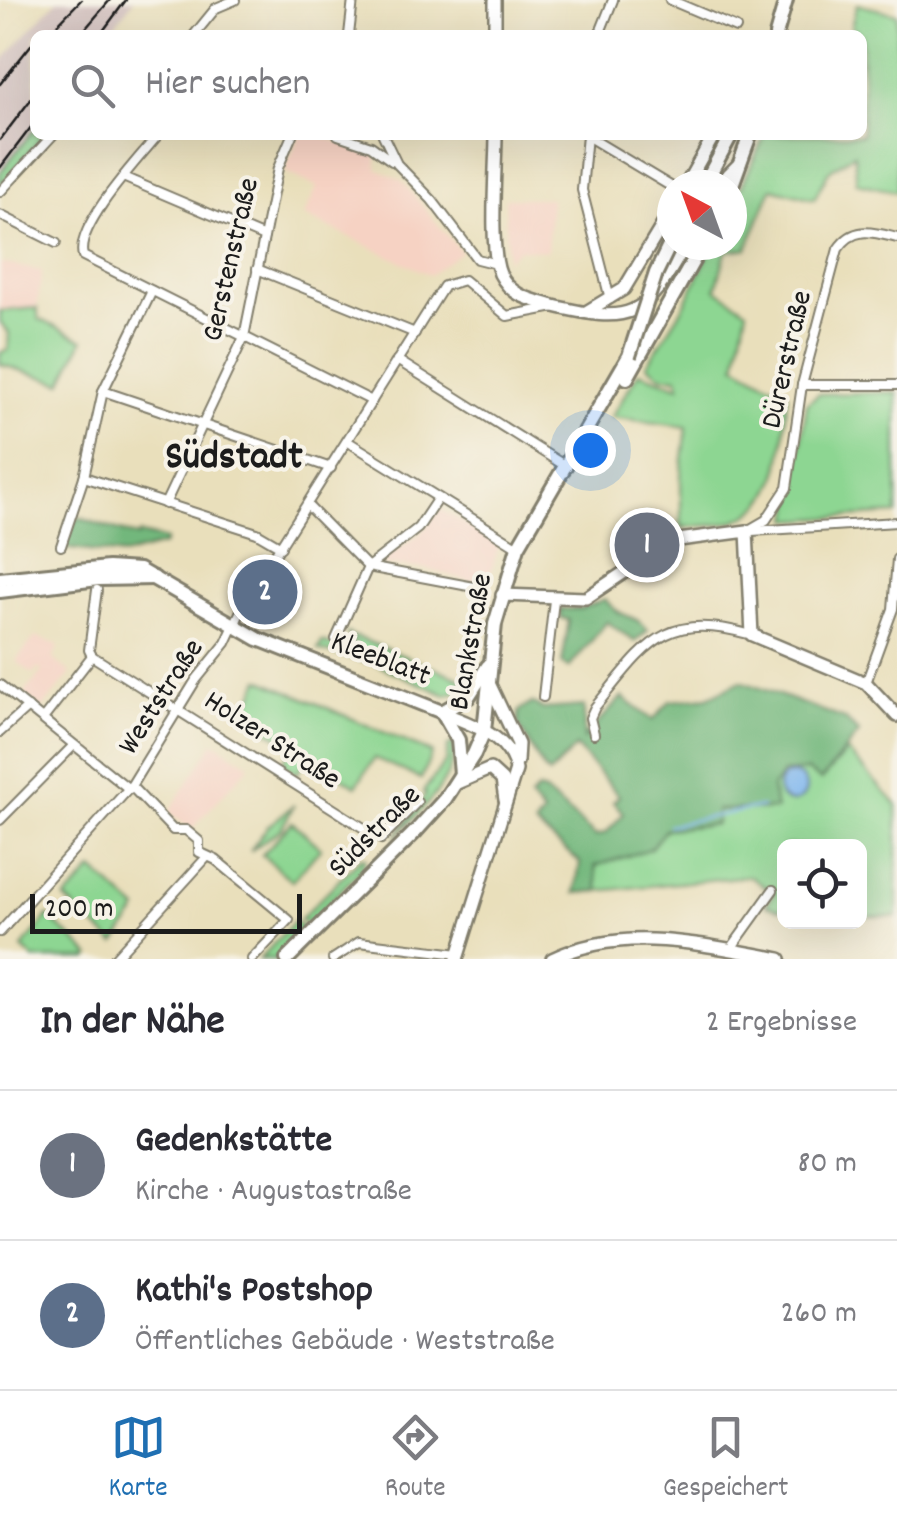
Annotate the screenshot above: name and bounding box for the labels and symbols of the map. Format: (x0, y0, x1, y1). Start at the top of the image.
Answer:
north arrow (657, 170, 747, 260)
street label: Gerstenstraße (193, 174, 273, 346)
street label: Dürerstraße (752, 287, 826, 433)
your location (565, 425, 616, 476)
district label: Südstadt (165, 431, 303, 488)
pin: 1 (614, 508, 680, 582)
pin: 2 (232, 554, 298, 630)
street label: Blankstraße (440, 570, 506, 714)
street label: Kleeblatt (324, 622, 436, 700)
street label: Weststraße (109, 632, 217, 764)
street label: Holzer Straße (194, 682, 348, 802)
street label: Südstraße (320, 777, 432, 889)
scale bar (30, 889, 302, 934)

